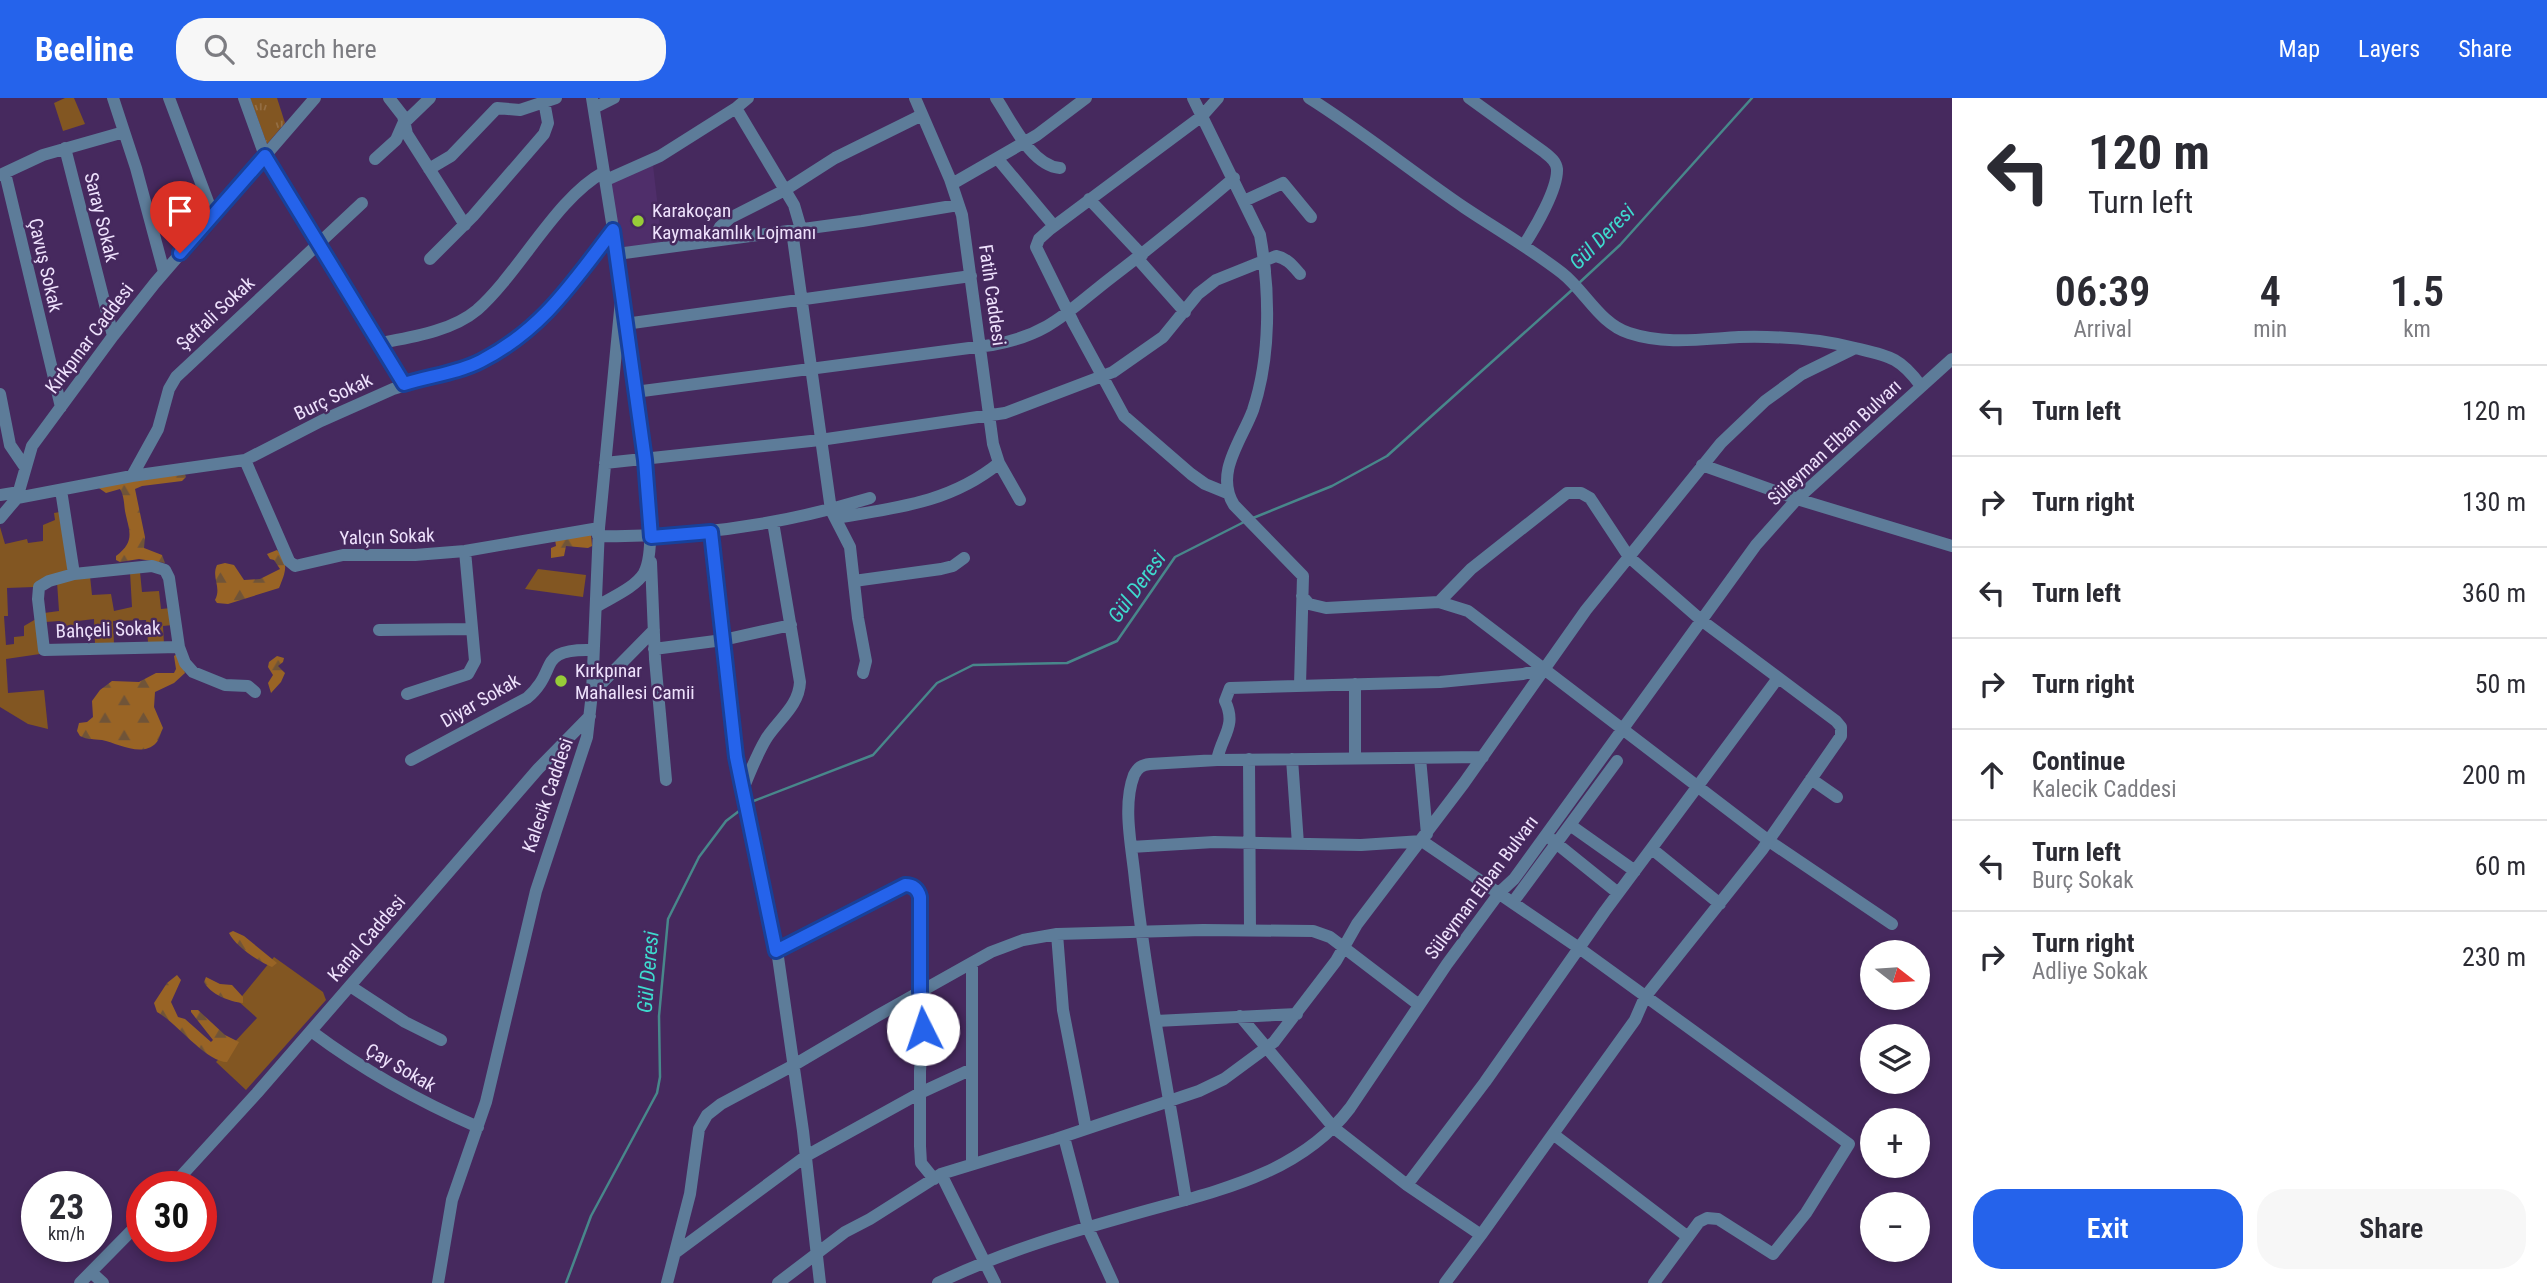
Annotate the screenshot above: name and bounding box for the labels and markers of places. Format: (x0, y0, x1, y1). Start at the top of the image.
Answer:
pin (150, 181, 210, 253)
place label: Karakoçan Kaymakamlık Lojmanı (652, 199, 816, 244)
marker: Karakoçan Kaymakamlık Lojmanı (630, 213, 646, 229)
place label: Kırkpınar Mahallesi Camii (575, 659, 695, 704)
marker: Kırkpınar Mahallesi Camii (553, 673, 569, 689)

